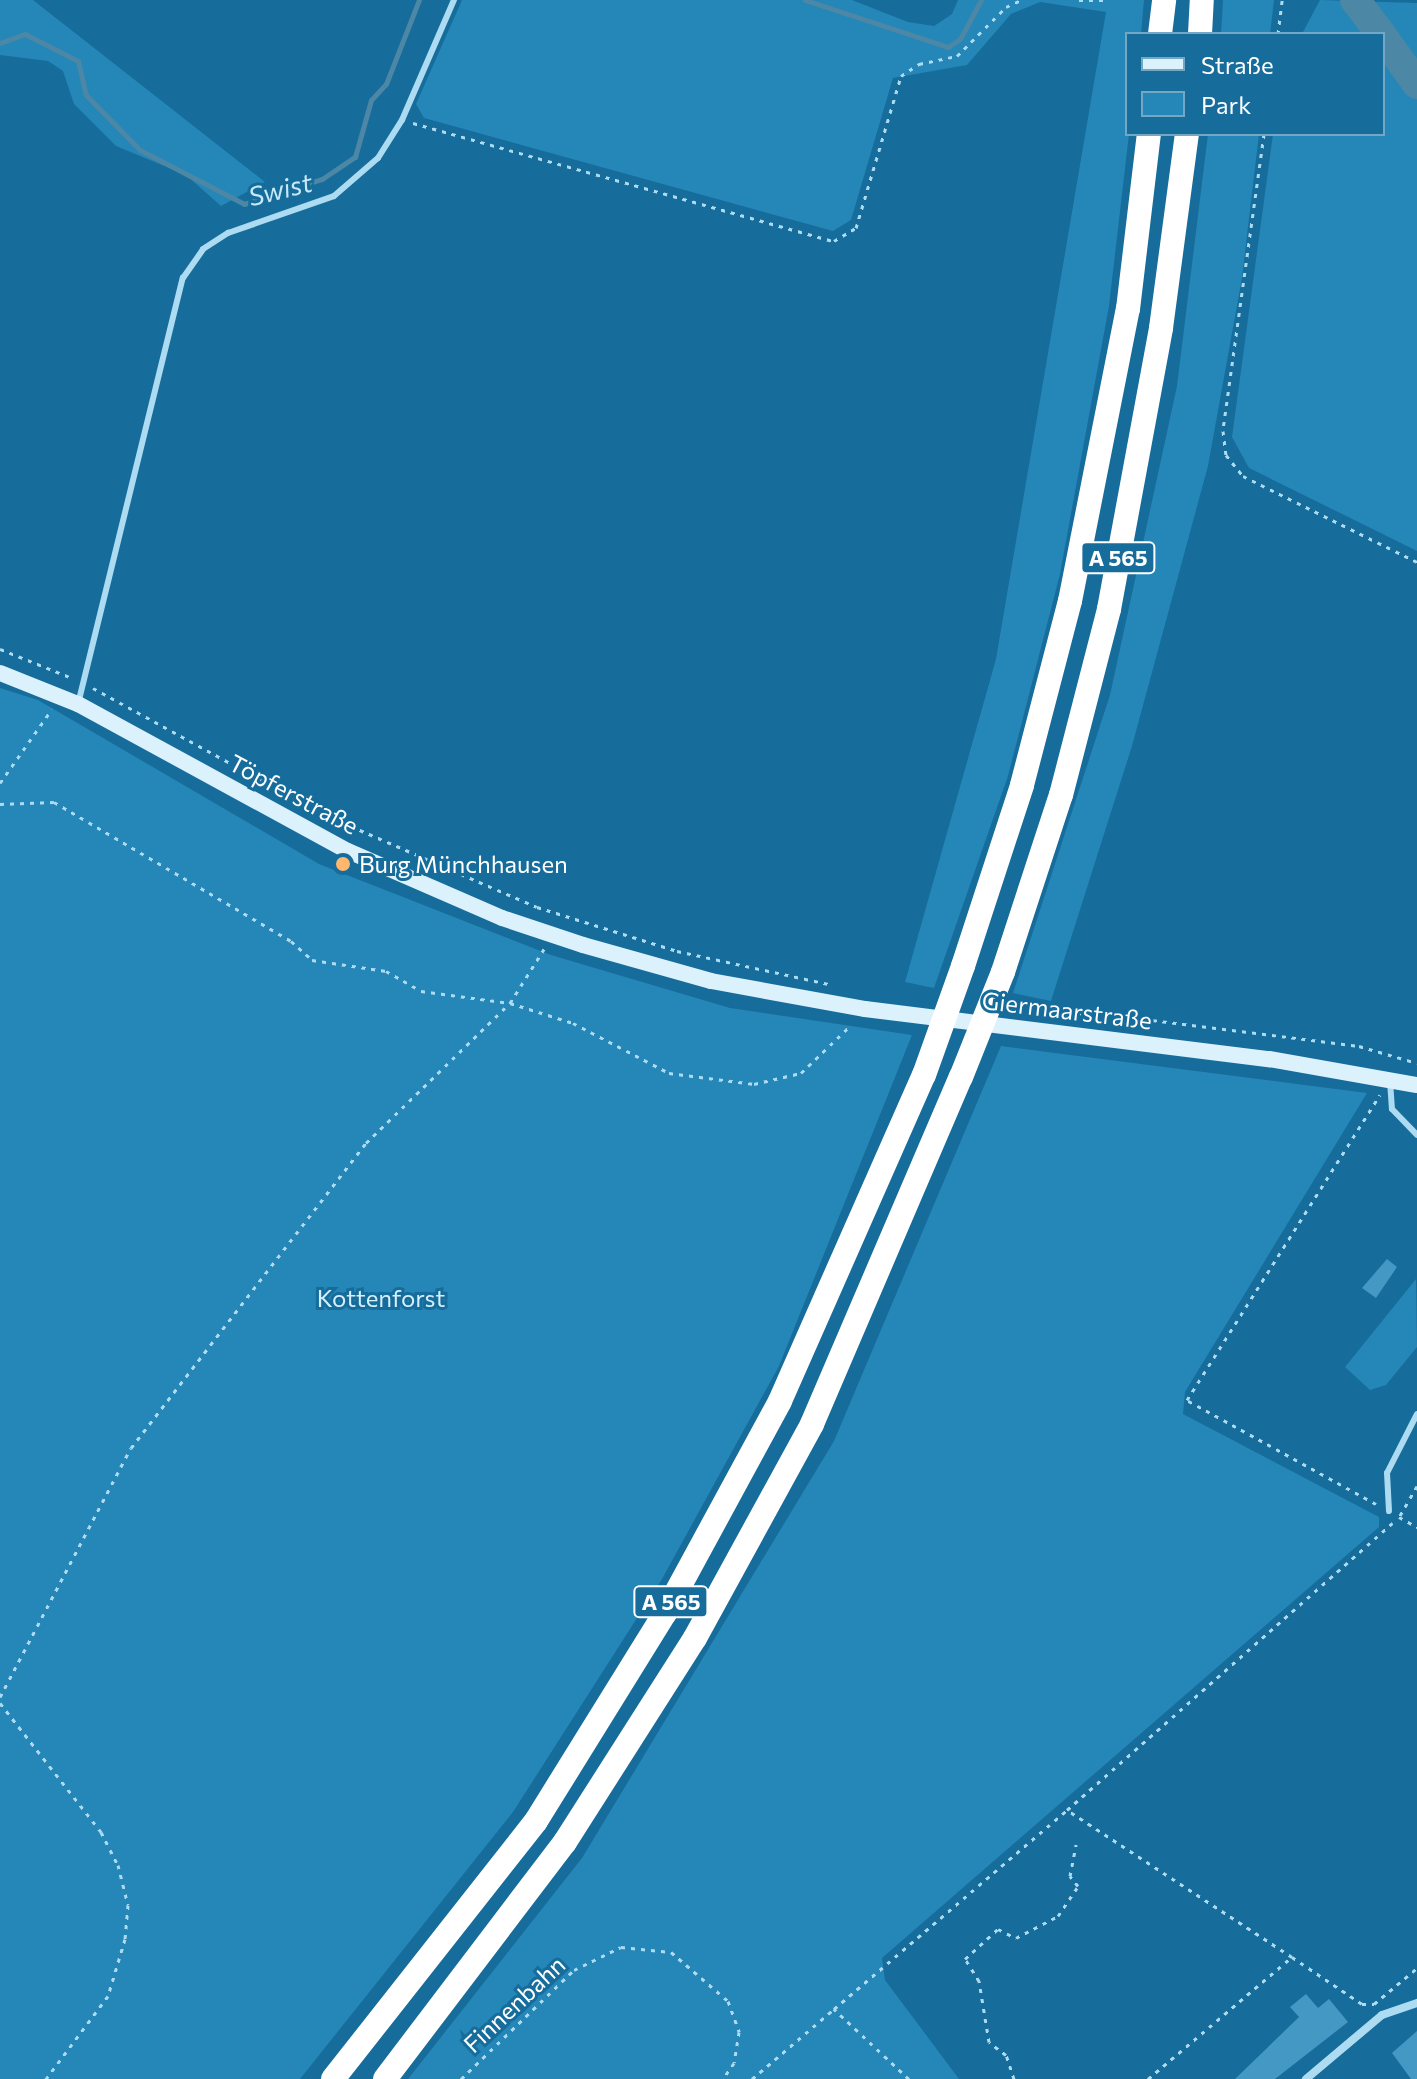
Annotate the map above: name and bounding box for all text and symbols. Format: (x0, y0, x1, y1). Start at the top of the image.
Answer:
legend (1125, 32, 1385, 136)
text: Straße (1201, 50, 1274, 79)
text: Park (1201, 90, 1251, 119)
water label: Swist (245, 166, 315, 212)
road number: A 565 (1080, 540, 1156, 576)
street label: Töpferstraße (224, 748, 364, 840)
place label: Burg Münchhausen (359, 850, 568, 878)
marker: Burg Münchhausen (334, 855, 352, 873)
street label: Giermaarstraße (980, 985, 1154, 1035)
park label: Kottenforst (317, 1284, 445, 1312)
road number: A 565 (633, 1584, 709, 1620)
street label: Finnenbahn (457, 1950, 571, 2058)

